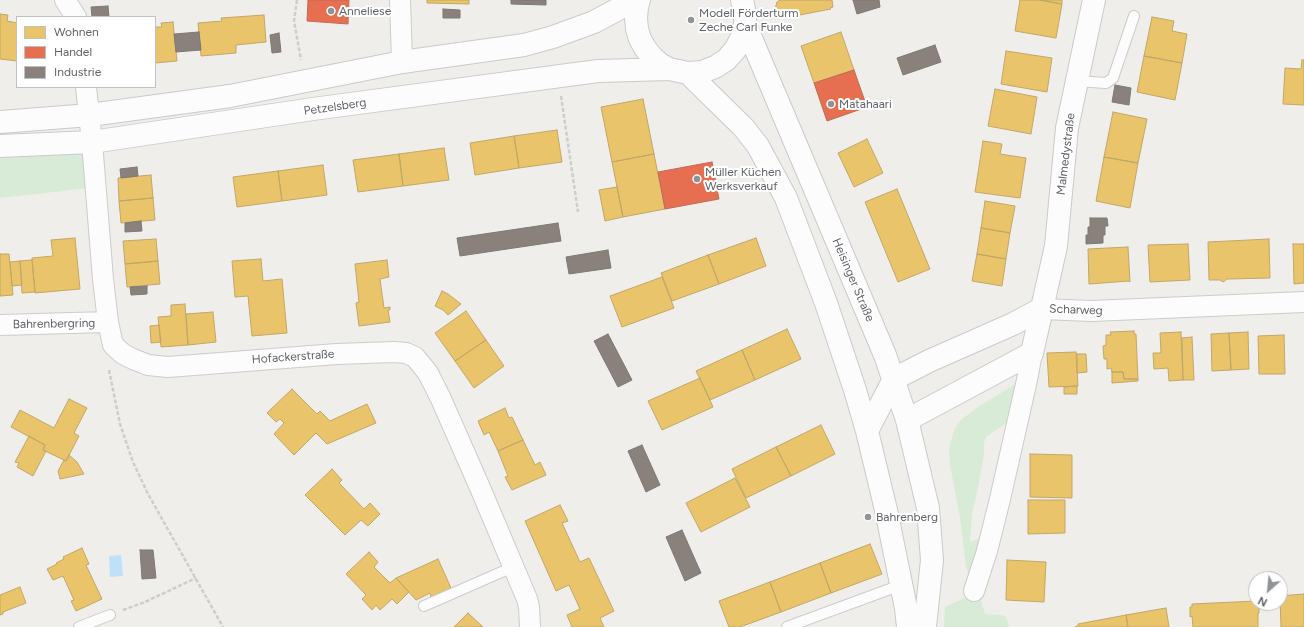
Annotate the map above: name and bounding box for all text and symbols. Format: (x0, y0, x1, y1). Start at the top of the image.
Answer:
place label: Anneliese (339, 4, 391, 18)
marker: Anneliese (326, 6, 336, 16)
place label: Modell Förderturm Zeche Carl Funke (699, 6, 799, 34)
marker: Modell Förderturm Zeche Carl Funke (686, 15, 696, 25)
legend (16, 16, 156, 88)
text: Wohnen (54, 25, 99, 39)
text: Handel (54, 45, 92, 59)
text: Industrie (54, 65, 101, 79)
street label: Petzelsberg (303, 95, 367, 119)
place label: Matahaari (839, 97, 892, 111)
marker: Matahaari (826, 99, 836, 109)
street label: Malmedystraße (1054, 112, 1078, 196)
place label: Müller Küchen Werksverkauf (705, 165, 781, 193)
marker: Müller Küchen Werksverkauf (692, 174, 702, 184)
street label: Heisinger Straße (829, 236, 877, 324)
street label: Scharweg (1049, 302, 1103, 318)
street label: Bahrenbergring (13, 316, 95, 332)
street label: Hofackerstraße (251, 347, 335, 367)
place label: Bahrenberg (876, 510, 938, 524)
marker: Bahrenberg (863, 512, 873, 522)
north arrow (1248, 571, 1288, 611)
text: N (1256, 594, 1270, 609)

